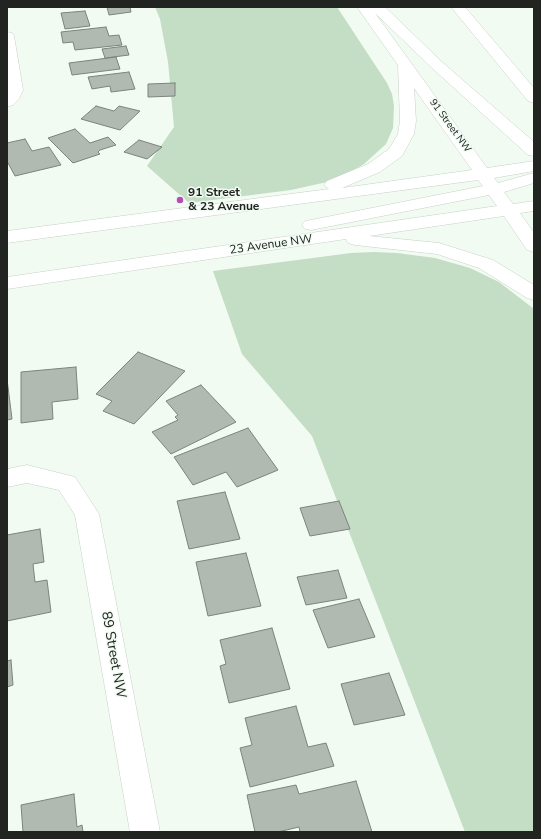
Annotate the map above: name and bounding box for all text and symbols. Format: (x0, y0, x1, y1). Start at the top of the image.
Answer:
street label: 91 Street NW (427, 97, 473, 155)
place label: 91 Street & 23 Avenue (188, 186, 259, 214)
marker: 91 Street & 23 Avenue (175, 195, 185, 205)
street label: 23 Avenue NW (229, 232, 313, 258)
street label: 89 Street NW (97, 610, 129, 700)

